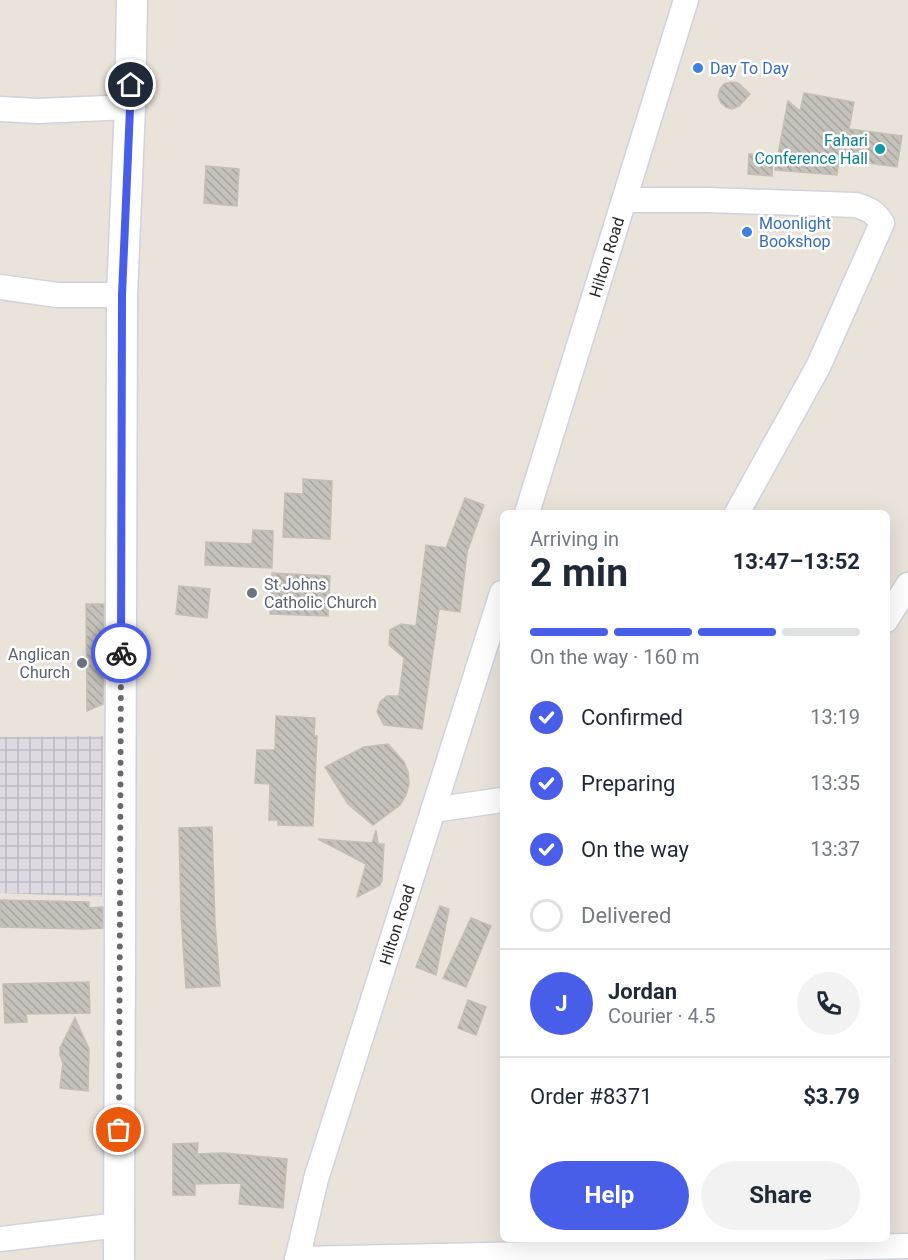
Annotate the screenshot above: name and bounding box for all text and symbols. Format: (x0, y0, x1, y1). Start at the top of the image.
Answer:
pin (105, 59, 156, 110)
place label: Day To Day (710, 59, 789, 78)
marker: Day To Day (691, 61, 705, 75)
icon: home (114, 68, 147, 101)
place label: Fahari Conference Hall (754, 131, 868, 168)
marker: Fahari Conference Hall (873, 142, 887, 156)
place label: Moonlight Bookshop (759, 214, 831, 251)
street label: Hilton Road (585, 215, 628, 300)
marker: Moonlight Bookshop (740, 225, 754, 239)
text: Arriving in (530, 527, 619, 551)
text: 13:47–13:52 (733, 549, 860, 574)
text: 2 min (530, 550, 628, 596)
place label: St Johns Catholic Church (264, 575, 377, 612)
marker: St Johns Catholic Church (245, 586, 259, 600)
courier (91, 623, 151, 683)
icon: bike (105, 637, 138, 670)
place label: Anglican Church (8, 645, 70, 682)
text: On the way · 160 m (530, 645, 699, 669)
marker: Anglican Church (75, 656, 89, 670)
icon: check (530, 701, 563, 734)
text: Confirmed (581, 705, 683, 730)
text: 13:19 (810, 705, 860, 729)
icon: check (530, 767, 563, 800)
text: Preparing (581, 771, 675, 796)
text: 13:35 (810, 771, 860, 795)
icon: check (530, 833, 563, 866)
text: On the way (581, 837, 689, 862)
text: 13:37 (810, 837, 860, 861)
street label: Hilton Road (376, 882, 419, 967)
text: Delivered (581, 903, 671, 928)
button: phone (797, 972, 860, 1035)
text: Jordan (608, 979, 677, 1004)
text: J (555, 991, 568, 1016)
text: Courier · 4.5 (608, 1004, 715, 1028)
text: Order #8371 (530, 1084, 652, 1109)
text: $3.79 (803, 1084, 860, 1109)
pin (93, 1104, 144, 1155)
icon: bag (102, 1113, 135, 1146)
button: Help (530, 1161, 689, 1230)
button: Share (701, 1161, 860, 1230)

